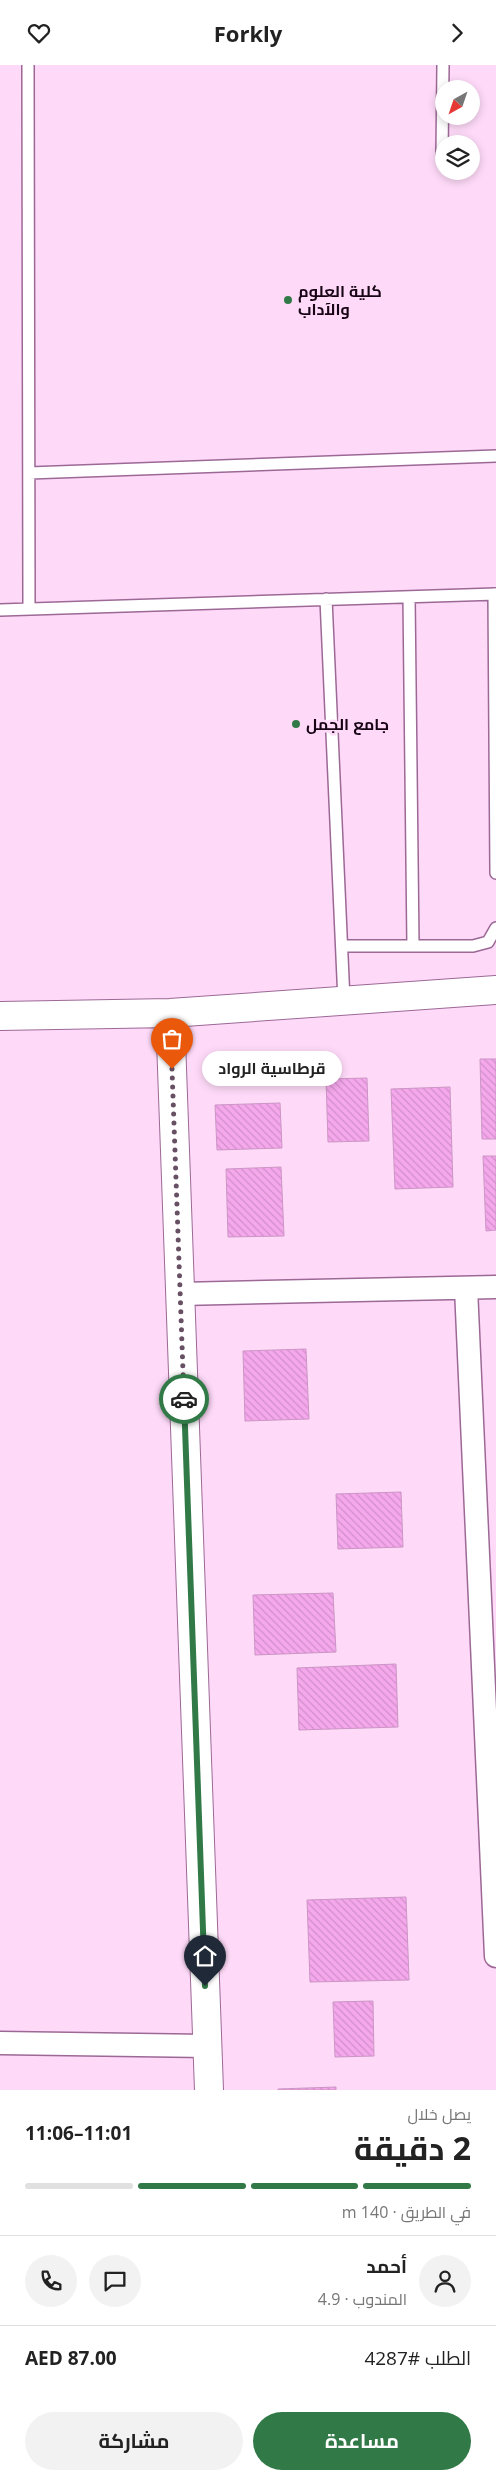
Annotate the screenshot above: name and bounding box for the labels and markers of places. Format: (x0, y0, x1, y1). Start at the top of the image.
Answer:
place label: كلية العلوم والآداب (298, 280, 382, 320)
marker: كلية العلوم والآداب (282, 294, 294, 306)
place label: جامع الجمل (306, 713, 389, 735)
marker: جامع الجمل (290, 718, 302, 730)
pin (151, 1018, 193, 1069)
callout: قرطاسية الرواد (202, 1051, 342, 1087)
pin (184, 1935, 226, 1986)

